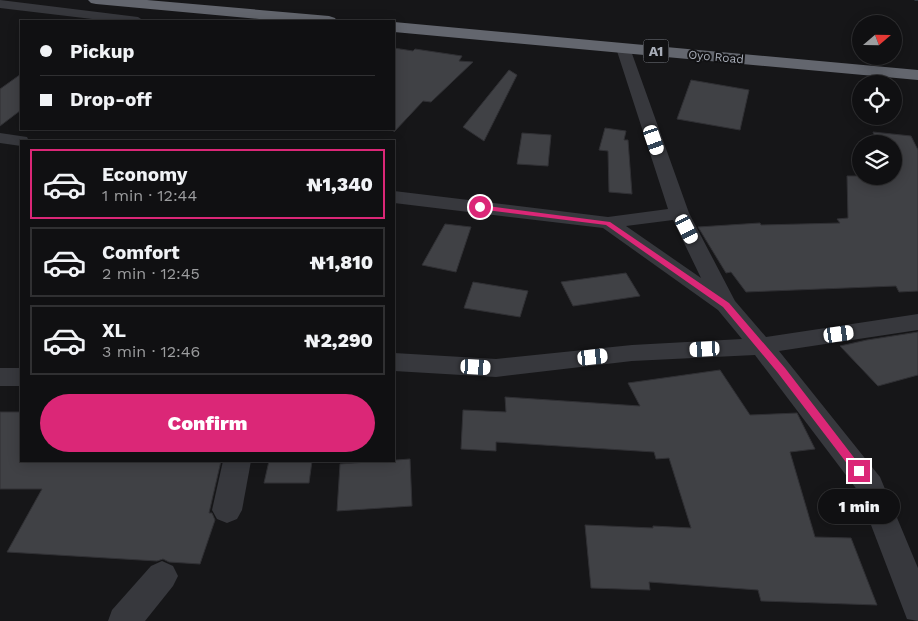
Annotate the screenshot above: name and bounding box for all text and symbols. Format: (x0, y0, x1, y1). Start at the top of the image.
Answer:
north arrow (852, 15, 902, 65)
map controls (852, 15, 902, 185)
text: Pickup (70, 40, 134, 63)
road number: A1 (644, 40, 668, 62)
street label: Oyo Road (688, 48, 744, 66)
button: locate (852, 75, 902, 125)
text: Drop-off (70, 88, 152, 111)
car (642, 123, 665, 157)
button: layers (852, 135, 902, 185)
icon: car (42, 162, 87, 207)
text: Economy (102, 163, 187, 186)
text: ₦1,340 (306, 173, 373, 196)
text: 1 min · 12:44 (102, 186, 197, 205)
route start (469, 196, 491, 218)
car (673, 212, 700, 246)
icon: car (42, 240, 87, 285)
text: Comfort (102, 241, 180, 264)
text: ₦1,810 (310, 251, 373, 274)
text: 2 min · 12:45 (102, 264, 200, 283)
icon: car (42, 318, 87, 363)
text: XL (102, 319, 126, 342)
car (823, 324, 854, 344)
text: ₦2,290 (304, 329, 373, 352)
car (689, 341, 720, 357)
text: 3 min · 12:46 (102, 342, 200, 361)
car (577, 348, 608, 366)
car (460, 359, 491, 375)
button: Confirm (40, 394, 375, 452)
route end (848, 460, 870, 482)
callout: 1 min (818, 488, 900, 524)
text: 1 min (838, 497, 880, 516)

